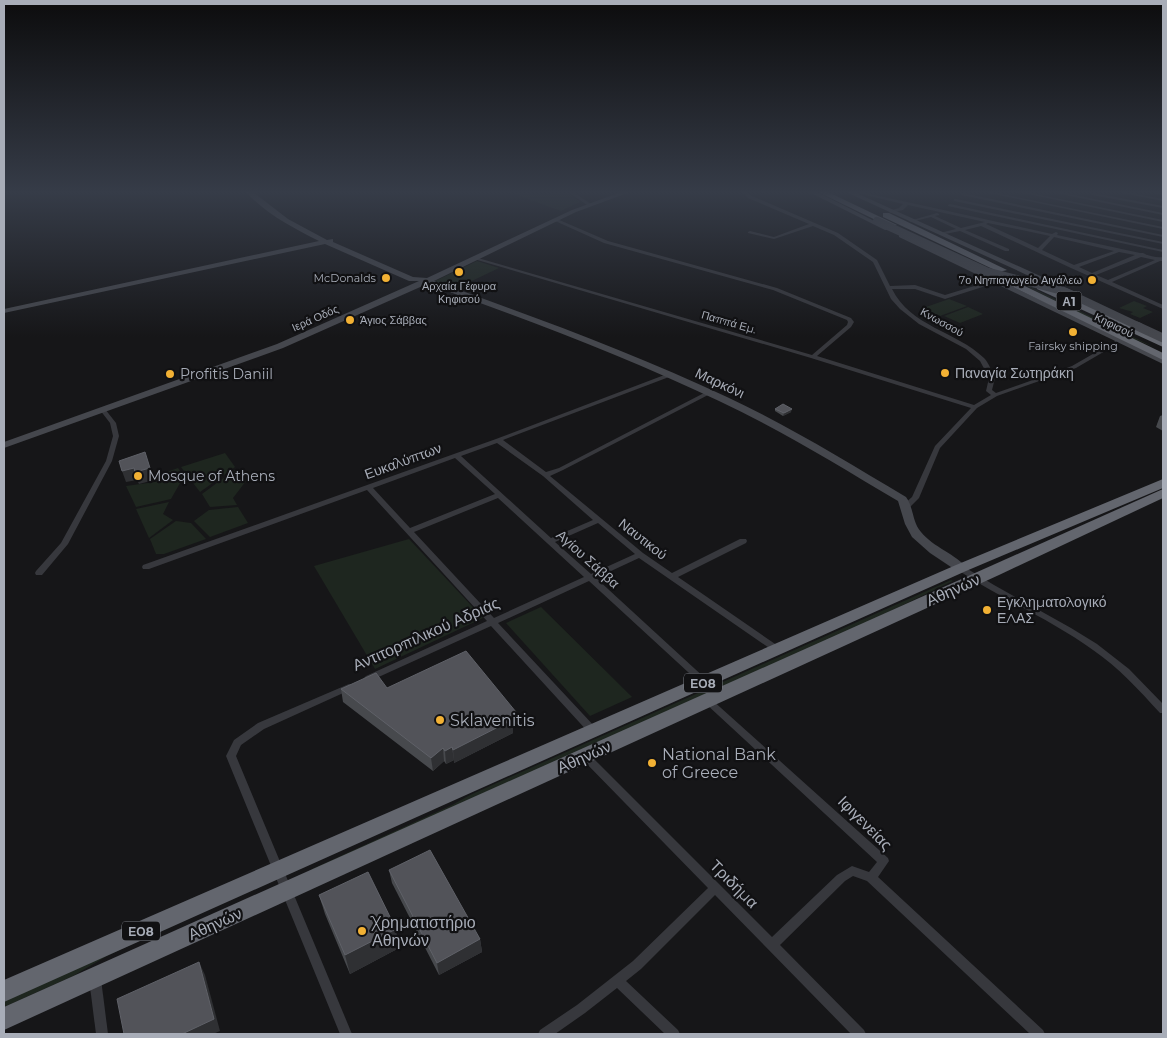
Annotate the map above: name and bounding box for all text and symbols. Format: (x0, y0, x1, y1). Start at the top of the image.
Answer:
marker: Αρχαία Γέφυρα Κηφισού (453, 266, 465, 278)
place label: McDonalds (314, 271, 377, 285)
marker: McDonalds (380, 272, 392, 284)
place label: 7ο Νηπιαγωγείο Αιγάλεω (959, 273, 1082, 287)
marker: 7ο Νηπιαγωγείο Αιγάλεω (1086, 274, 1098, 286)
place label: Αρχαία Γέφυρα Κηφισού (422, 279, 497, 306)
road number: Α1 (1056, 292, 1082, 310)
street label: Ιερά Οδός (290, 302, 340, 334)
street label: Κνωσσού (918, 304, 966, 340)
street label: Παππά Εμ. (700, 307, 758, 337)
street label: Κηφισού (1092, 310, 1136, 340)
place label: Άγιος Σάββας (360, 313, 427, 327)
marker: Άγιος Σάββας (344, 314, 356, 326)
marker: Fairsky shipping (1067, 326, 1079, 338)
place label: Fairsky shipping (1028, 339, 1118, 353)
street label: Μαρκόνι (692, 364, 748, 402)
place label: Παναγία Σωτηράκη (955, 364, 1074, 382)
place label: Profitis Daniil (180, 365, 273, 383)
marker: Παναγία Σωτηράκη (939, 367, 951, 379)
marker: Profitis Daniil (164, 368, 176, 380)
street label: Ευκαλύπτων (362, 439, 444, 483)
place label: Mosque of Athens (148, 467, 275, 485)
marker: Mosque of Athens (132, 470, 144, 482)
street label: Ναυτικού (615, 514, 671, 564)
street label: Αγίου Σάββα (553, 526, 623, 592)
street label: Αθηνών (923, 570, 983, 610)
street label: Αντιτορπιλικού Αδριάς (350, 593, 503, 675)
place label: Εγκληματολογικό ΕΛΑΣ (997, 593, 1107, 627)
marker: Εγκληματολογικό ΕΛΑΣ (981, 604, 993, 616)
road number: ΕΟ8 (684, 674, 722, 692)
place label: Sklavenitis (450, 711, 535, 730)
marker: Sklavenitis (434, 714, 446, 726)
street label: Αθηνών (554, 737, 614, 777)
place label: National Bank of Greece (662, 745, 776, 782)
marker: National Bank of Greece (646, 757, 658, 769)
street label: Ιφιγενείας (834, 792, 896, 854)
street label: Τριδήμα (706, 856, 762, 912)
street label: Αθηνών (185, 904, 245, 944)
place label: Χρηματιστήριο Αθηνών (370, 913, 476, 950)
road number: ΕΟ8 (122, 921, 160, 940)
marker: Χρηματιστήριο Αθηνών (356, 925, 368, 937)

